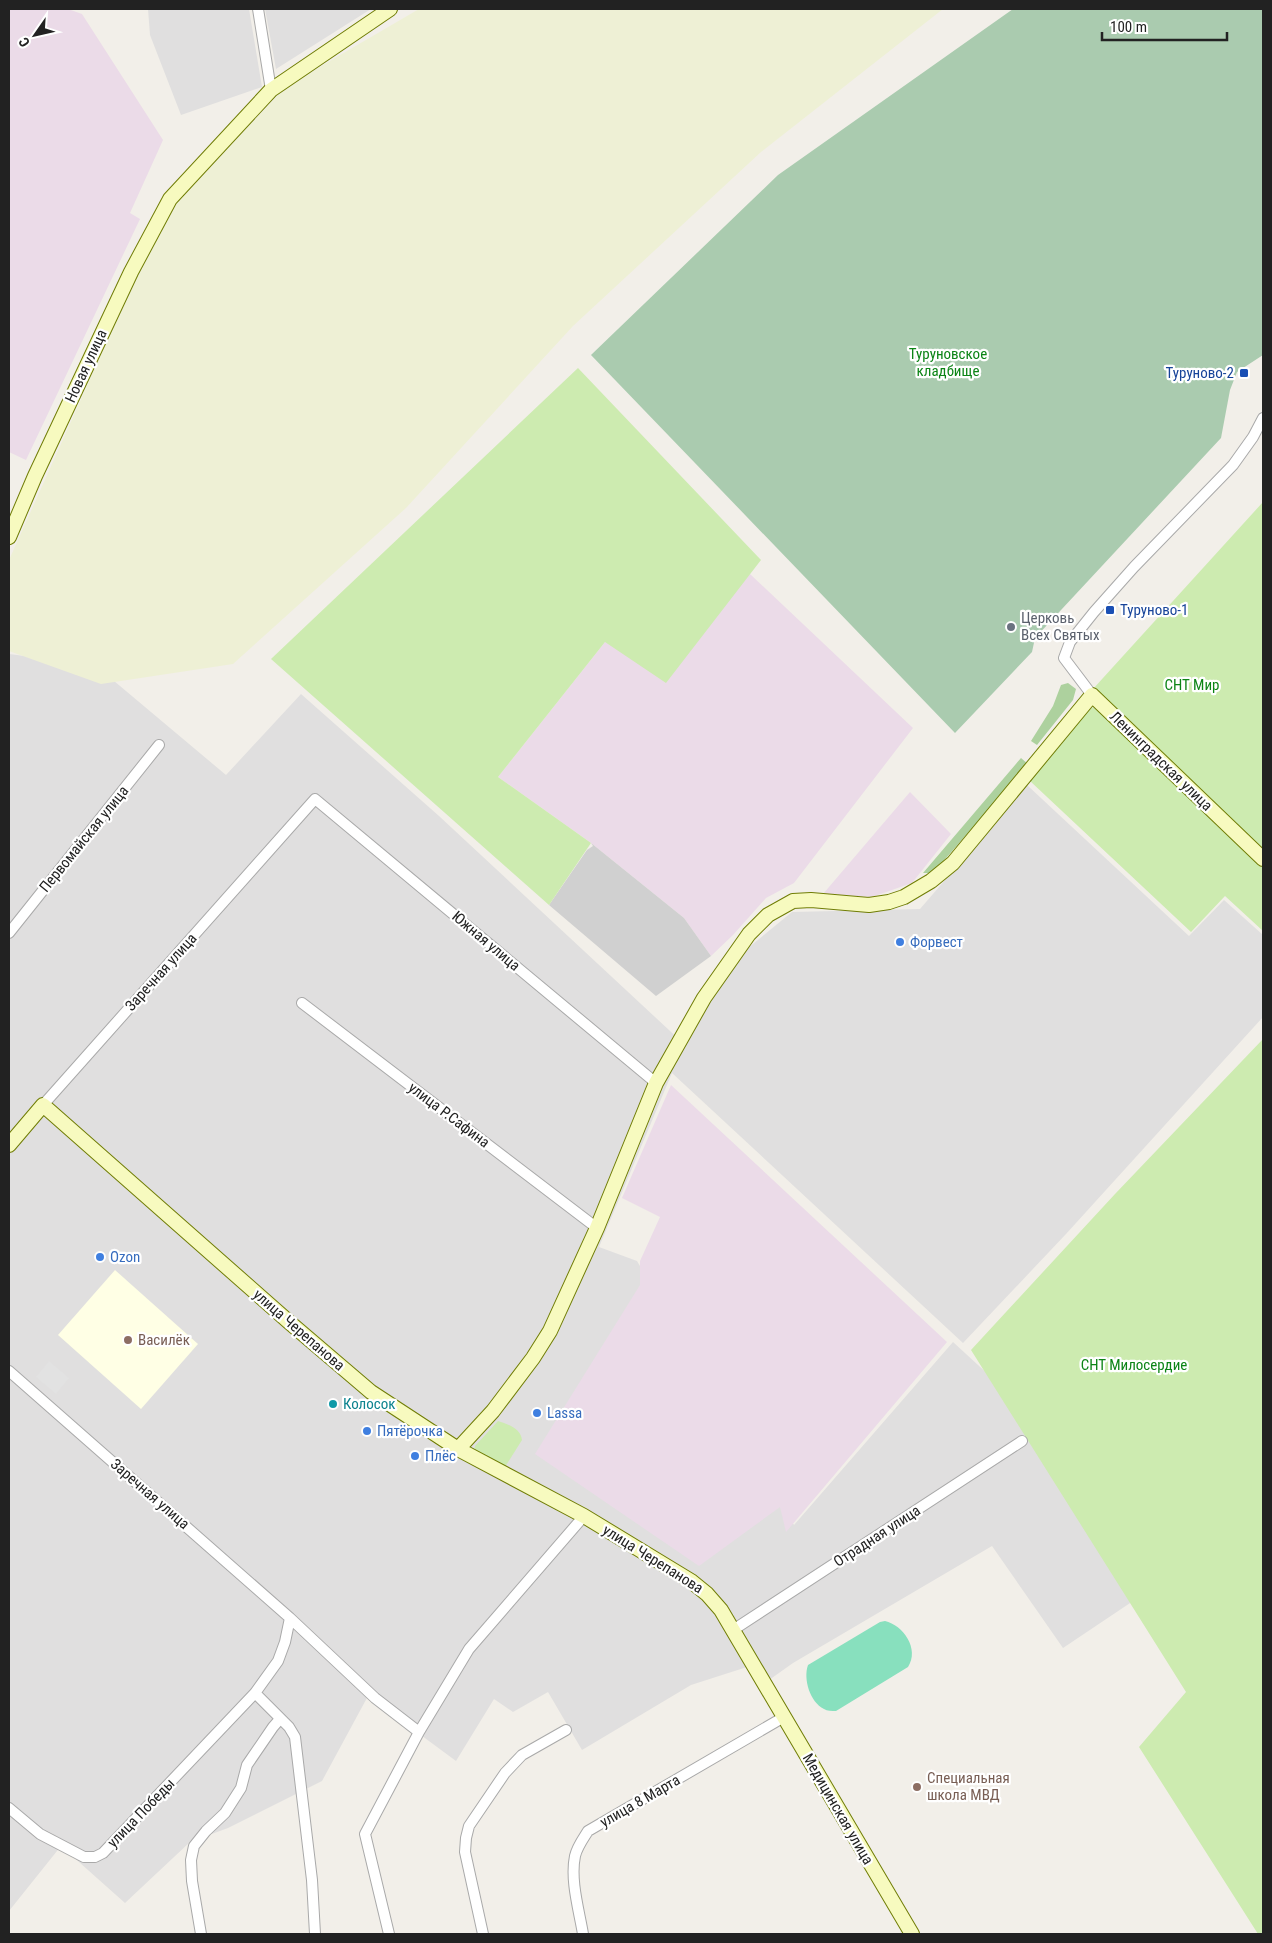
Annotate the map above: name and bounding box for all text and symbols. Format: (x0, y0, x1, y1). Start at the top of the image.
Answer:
north arrow (10, 10, 60, 60)
scale bar (1102, 10, 1227, 42)
text: 100 m (1110, 18, 1147, 36)
text: С (15, 34, 33, 50)
street label: Новая улица (61, 327, 111, 405)
park label: Туруновское кладбище (909, 345, 987, 380)
place label: Туруново-2 (1166, 364, 1234, 382)
marker: Туруново-2 (1238, 367, 1250, 379)
place label: Туруново-1 (1120, 601, 1188, 619)
marker: Туруново-1 (1104, 604, 1116, 616)
place label: Церковь Всех Святых (1021, 609, 1100, 644)
marker: Церковь Всех Святых (1005, 621, 1017, 633)
park label: СНТ Мир (1165, 676, 1219, 694)
street label: Ленинградская улица (1106, 707, 1216, 815)
street label: Первомайская улица (36, 782, 132, 896)
street label: Южная улица (448, 907, 524, 975)
street label: Заречная улица (121, 929, 201, 1015)
place label: Форвест (910, 933, 963, 951)
marker: Форвест (894, 936, 906, 948)
street label: улица Р.Сафина (405, 1079, 493, 1151)
place label: Ozon (110, 1248, 140, 1266)
marker: Ozon (94, 1251, 106, 1263)
street label: улица Черепанова (250, 1286, 348, 1374)
place label: Василёк (138, 1331, 190, 1349)
marker: Василёк (122, 1334, 134, 1346)
park label: СНТ Милосердие (1081, 1356, 1187, 1374)
place label: Колосок (343, 1395, 395, 1413)
marker: Колосок (327, 1398, 339, 1410)
place label: Lassa (547, 1404, 582, 1422)
marker: Lassa (531, 1407, 543, 1419)
place label: Пятёрочка (377, 1422, 443, 1440)
marker: Пятёрочка (361, 1425, 373, 1437)
place label: Плёс (425, 1447, 456, 1465)
marker: Плёс (409, 1450, 421, 1462)
street label: Заречная улица (107, 1455, 193, 1533)
street label: Отрадная улица (830, 1501, 924, 1571)
street label: улица Черепанова (599, 1521, 707, 1597)
street label: Медицинская улица (799, 1750, 877, 1868)
place label: Специальная школа МВД (927, 1769, 1010, 1804)
street label: улица 8 Марта (597, 1771, 683, 1831)
street label: улица Победы (104, 1775, 178, 1851)
marker: Специальная школа МВД (911, 1781, 923, 1793)

